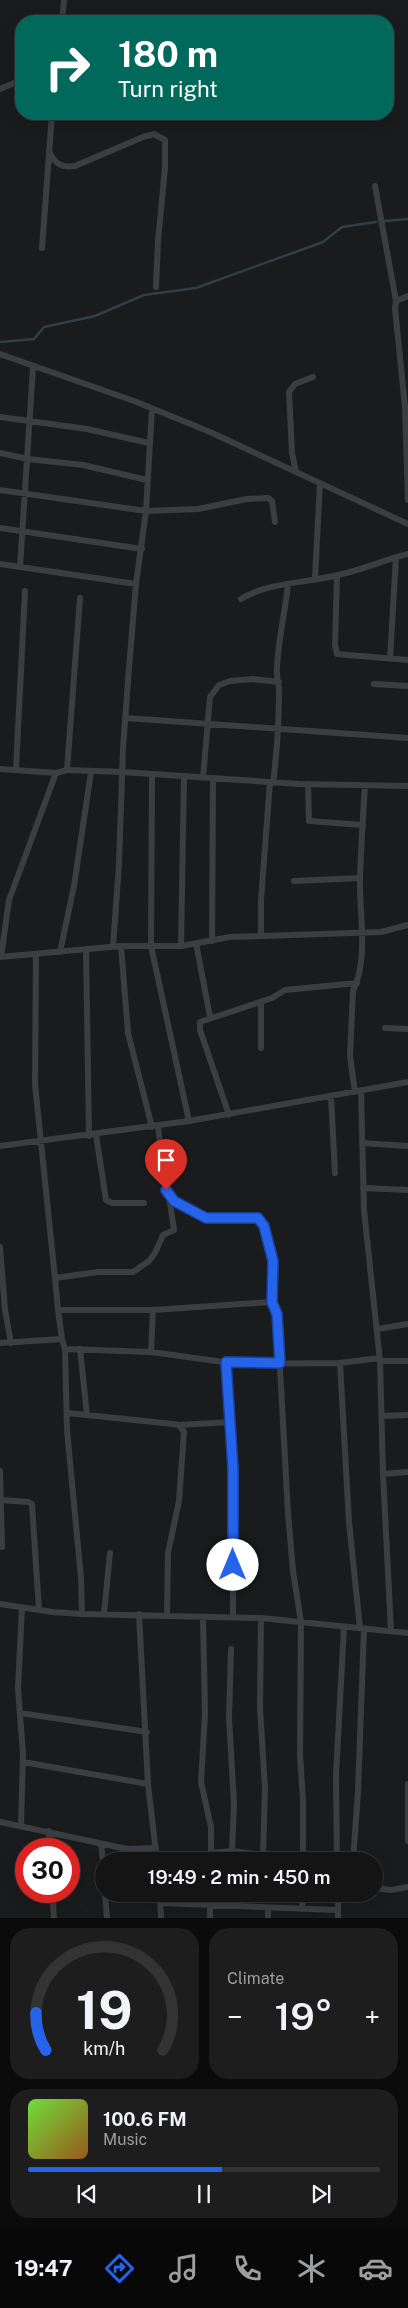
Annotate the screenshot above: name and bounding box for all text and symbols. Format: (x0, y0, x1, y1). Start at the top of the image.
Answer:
text: 180 m (118, 34, 218, 75)
icon: right (35, 35, 100, 100)
text: Turn right (118, 76, 218, 102)
pin (145, 1139, 187, 1190)
icon: arrive (152, 1146, 180, 1174)
position arrow (206, 1538, 258, 1590)
speed limit sign: 30 (15, 1838, 80, 1903)
text: 19:49 · 2 min · 450 m (148, 1866, 330, 1888)
text: Climate (227, 1969, 284, 1988)
text: 19 (76, 1980, 133, 2041)
text: 19° (274, 1994, 333, 2039)
text: − (227, 2000, 243, 2033)
text: + (364, 2000, 380, 2033)
text: km/h (83, 2038, 126, 2059)
text: 100.6 FM (103, 2108, 187, 2130)
text: Music (103, 2130, 147, 2149)
icon: previous (73, 2180, 101, 2208)
icon: pause (190, 2180, 218, 2208)
icon: next (307, 2180, 335, 2208)
icon: directions (102, 2251, 137, 2286)
icon: music (166, 2251, 201, 2286)
icon: phone (230, 2251, 265, 2286)
icon: climate (294, 2251, 329, 2286)
icon: car (358, 2251, 393, 2286)
text: 19:47 (15, 2255, 73, 2281)

